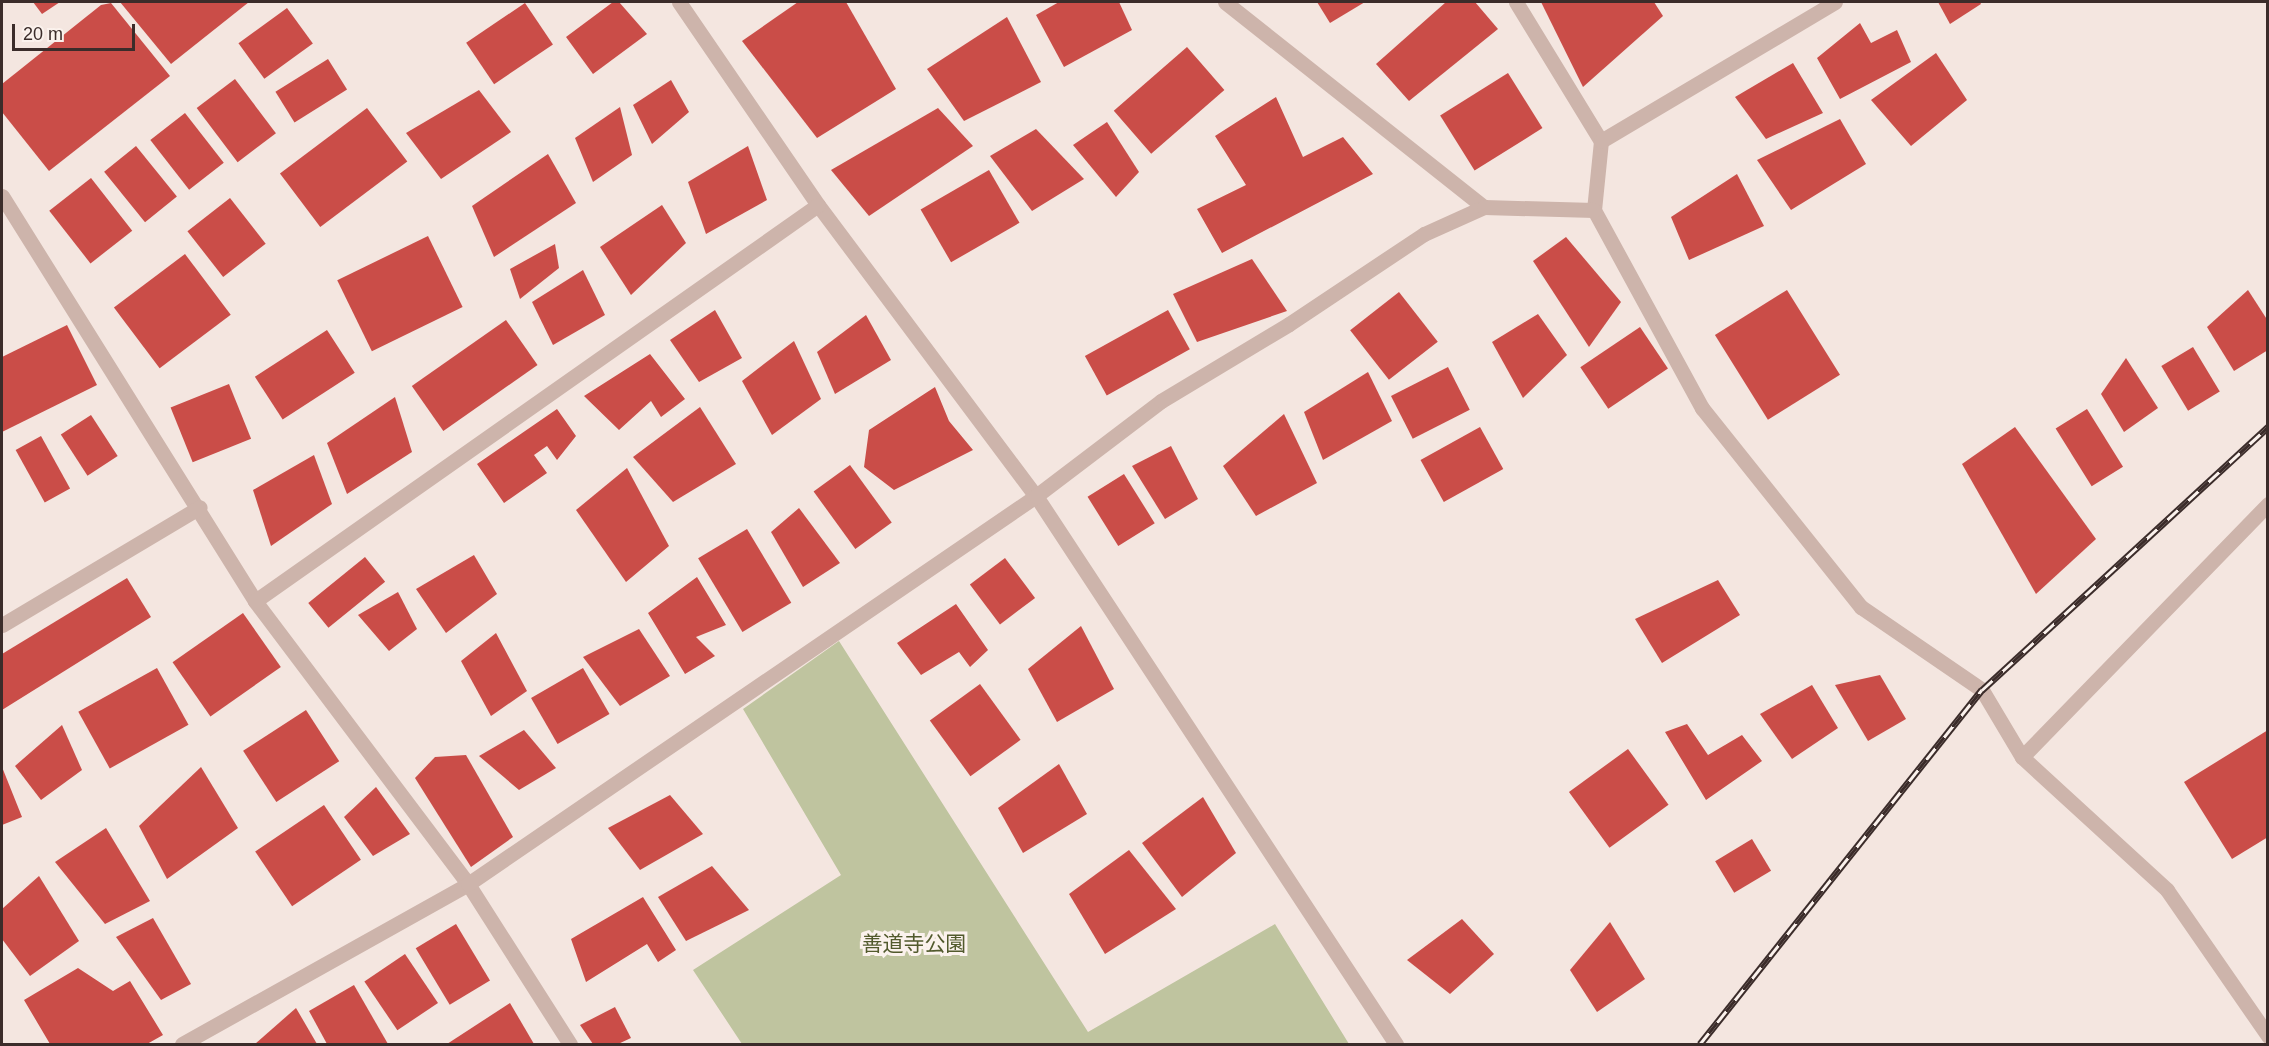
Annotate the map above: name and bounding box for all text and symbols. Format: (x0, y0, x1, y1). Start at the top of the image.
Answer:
scale bar (15, 12, 138, 50)
text: 20 m (23, 24, 63, 44)
park label: 善道寺公園 (862, 931, 966, 957)

